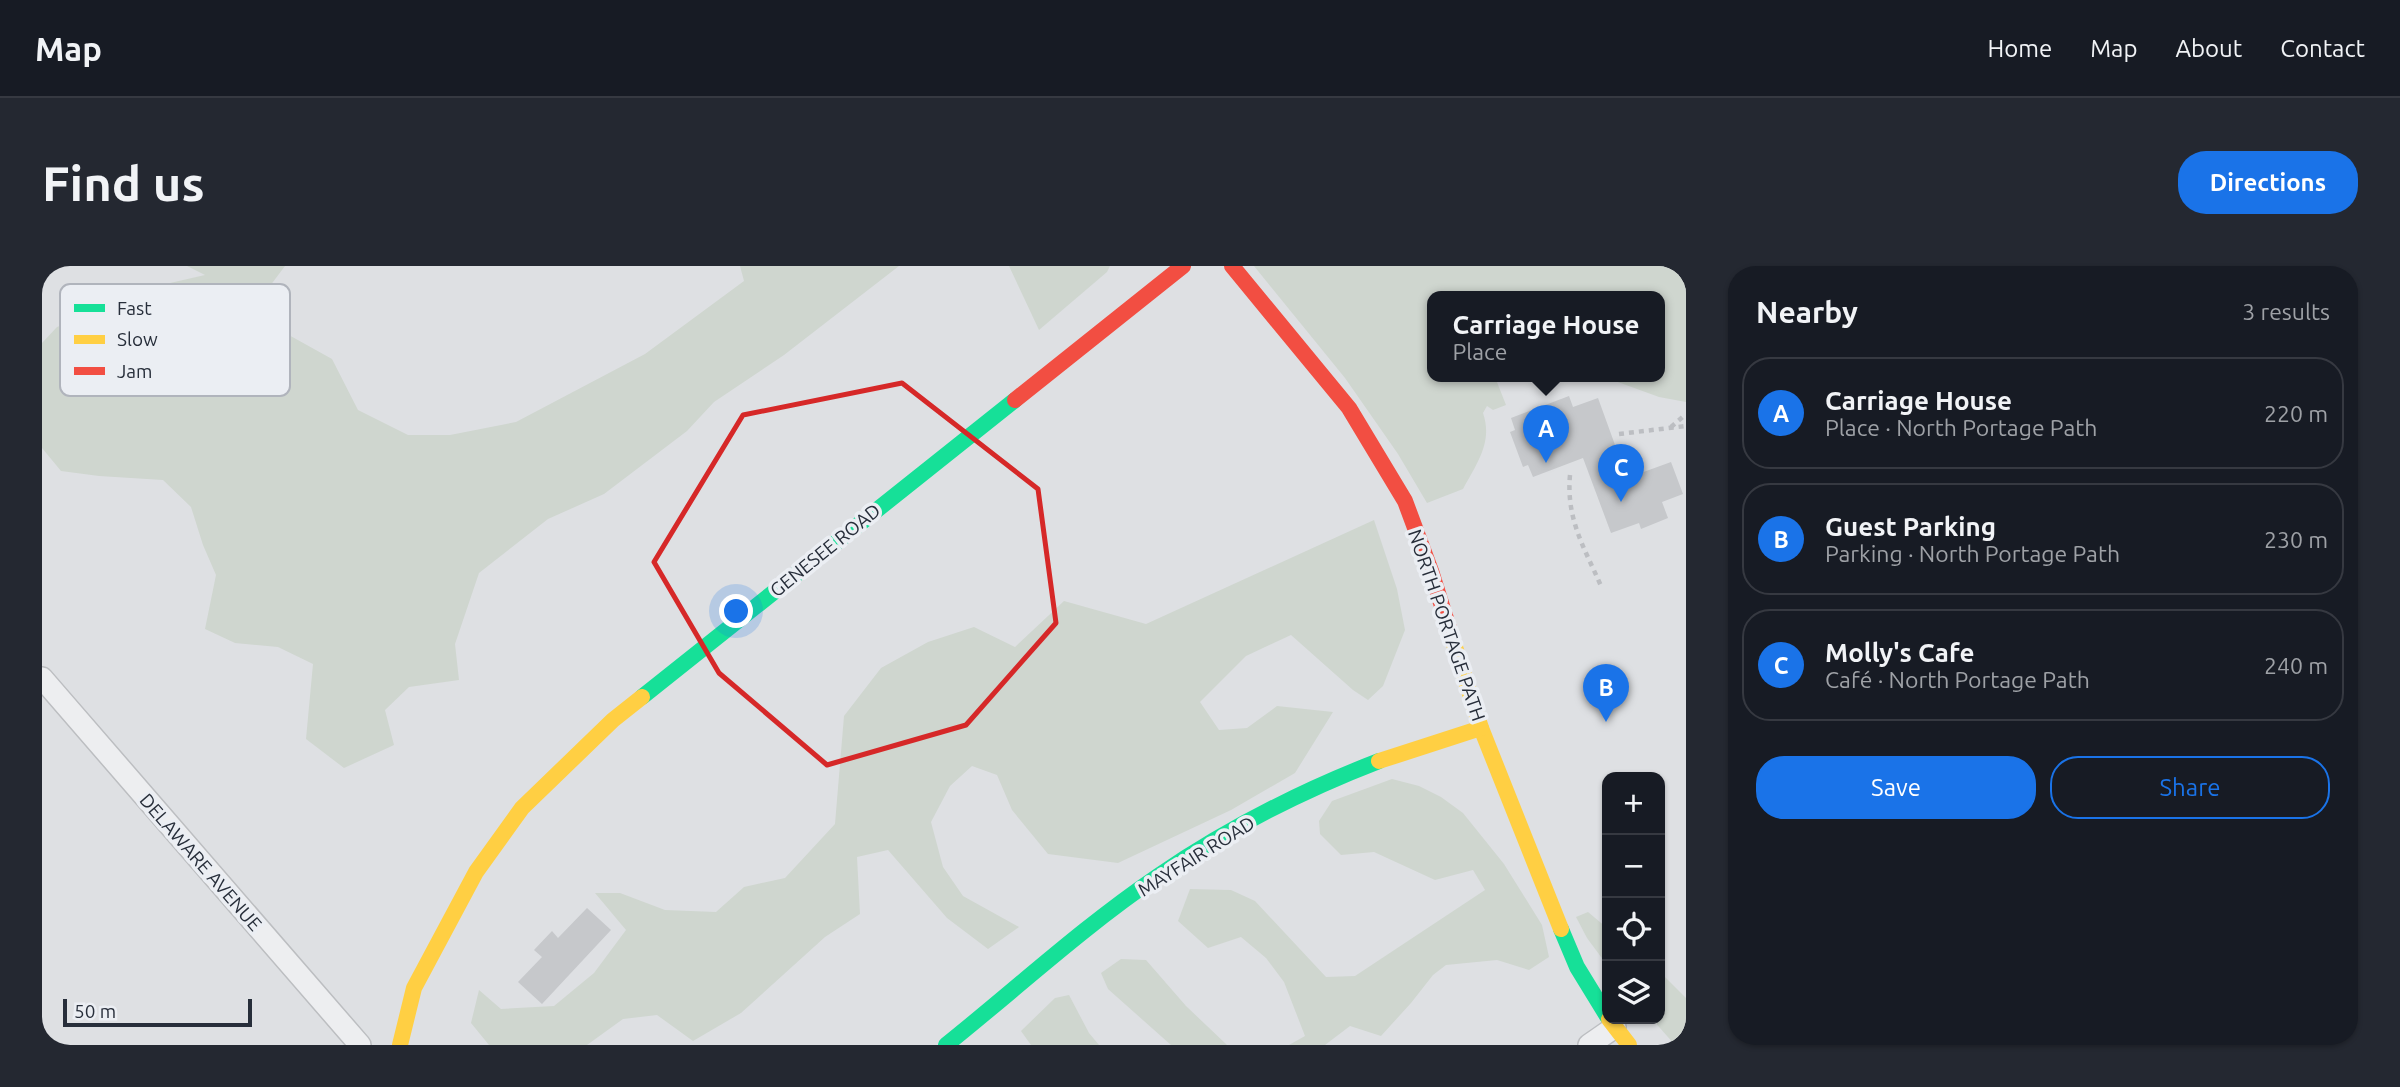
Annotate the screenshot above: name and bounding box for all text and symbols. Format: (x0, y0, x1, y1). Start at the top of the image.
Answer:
text: Map (35, 30, 102, 67)
text: Home (1987, 35, 2052, 62)
text: Map (2090, 35, 2137, 62)
text: About (2175, 35, 2242, 62)
text: Contact (2280, 35, 2365, 62)
button: Directions (2178, 151, 2358, 214)
text: Find us (42, 155, 205, 210)
legend (60, 284, 290, 396)
popup (1427, 291, 1665, 382)
text: Nearby (1756, 295, 1858, 329)
text: Fast (117, 297, 152, 319)
text: 3 results (2242, 299, 2330, 324)
text: Carriage House (1452, 310, 1640, 339)
text: Slow (117, 328, 158, 350)
text: Place (1452, 339, 1507, 364)
text: Jam (117, 360, 153, 382)
text: Carriage House (1825, 386, 2012, 415)
text: A (1773, 401, 1789, 426)
text: 220 m (2264, 401, 2328, 426)
pin: A (1523, 405, 1569, 463)
text: Place · North Portage Path (1825, 415, 2097, 440)
pin: C (1598, 444, 1644, 502)
street label: GENESEE ROAD (766, 499, 884, 601)
text: Guest Parking (1825, 512, 1996, 541)
street label: NORTH PORTAGE PATH (1404, 526, 1490, 724)
text: B (1773, 527, 1789, 552)
text: 230 m (2264, 527, 2328, 552)
text: Parking · North Portage Path (1825, 541, 2120, 566)
your location (719, 594, 753, 628)
text: Molly's Cafe (1825, 638, 1974, 667)
text: C (1774, 653, 1788, 678)
text: 240 m (2264, 653, 2328, 678)
pin: B (1583, 664, 1629, 722)
text: Café · North Portage Path (1825, 667, 2090, 692)
button: Save (1756, 756, 2036, 819)
button: Share (2050, 756, 2330, 819)
map controls (1602, 772, 1665, 1024)
button: + (1602, 772, 1665, 835)
street label: DELAWARE AVENUE (136, 789, 266, 935)
street label: MAYFAIR ROAD (1134, 811, 1258, 901)
button: − (1602, 835, 1665, 898)
button: locate (1602, 898, 1665, 961)
button: layers (1602, 961, 1665, 1024)
scale bar (63, 996, 252, 1028)
text: 50 m (74, 1000, 116, 1022)

